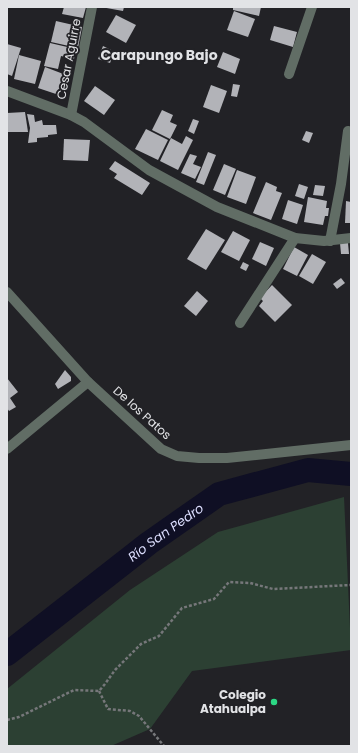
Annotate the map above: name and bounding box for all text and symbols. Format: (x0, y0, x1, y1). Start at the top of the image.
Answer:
street label: Cesar Aguirre (52, 17, 85, 101)
district label: Carapungo Bajo (100, 45, 218, 65)
street label: De los Patos (110, 382, 175, 443)
water label: Río San Pedro (124, 499, 208, 566)
place label: Colegio Atahualpa (200, 686, 266, 717)
marker: Colegio Atahualpa (269, 697, 279, 707)

